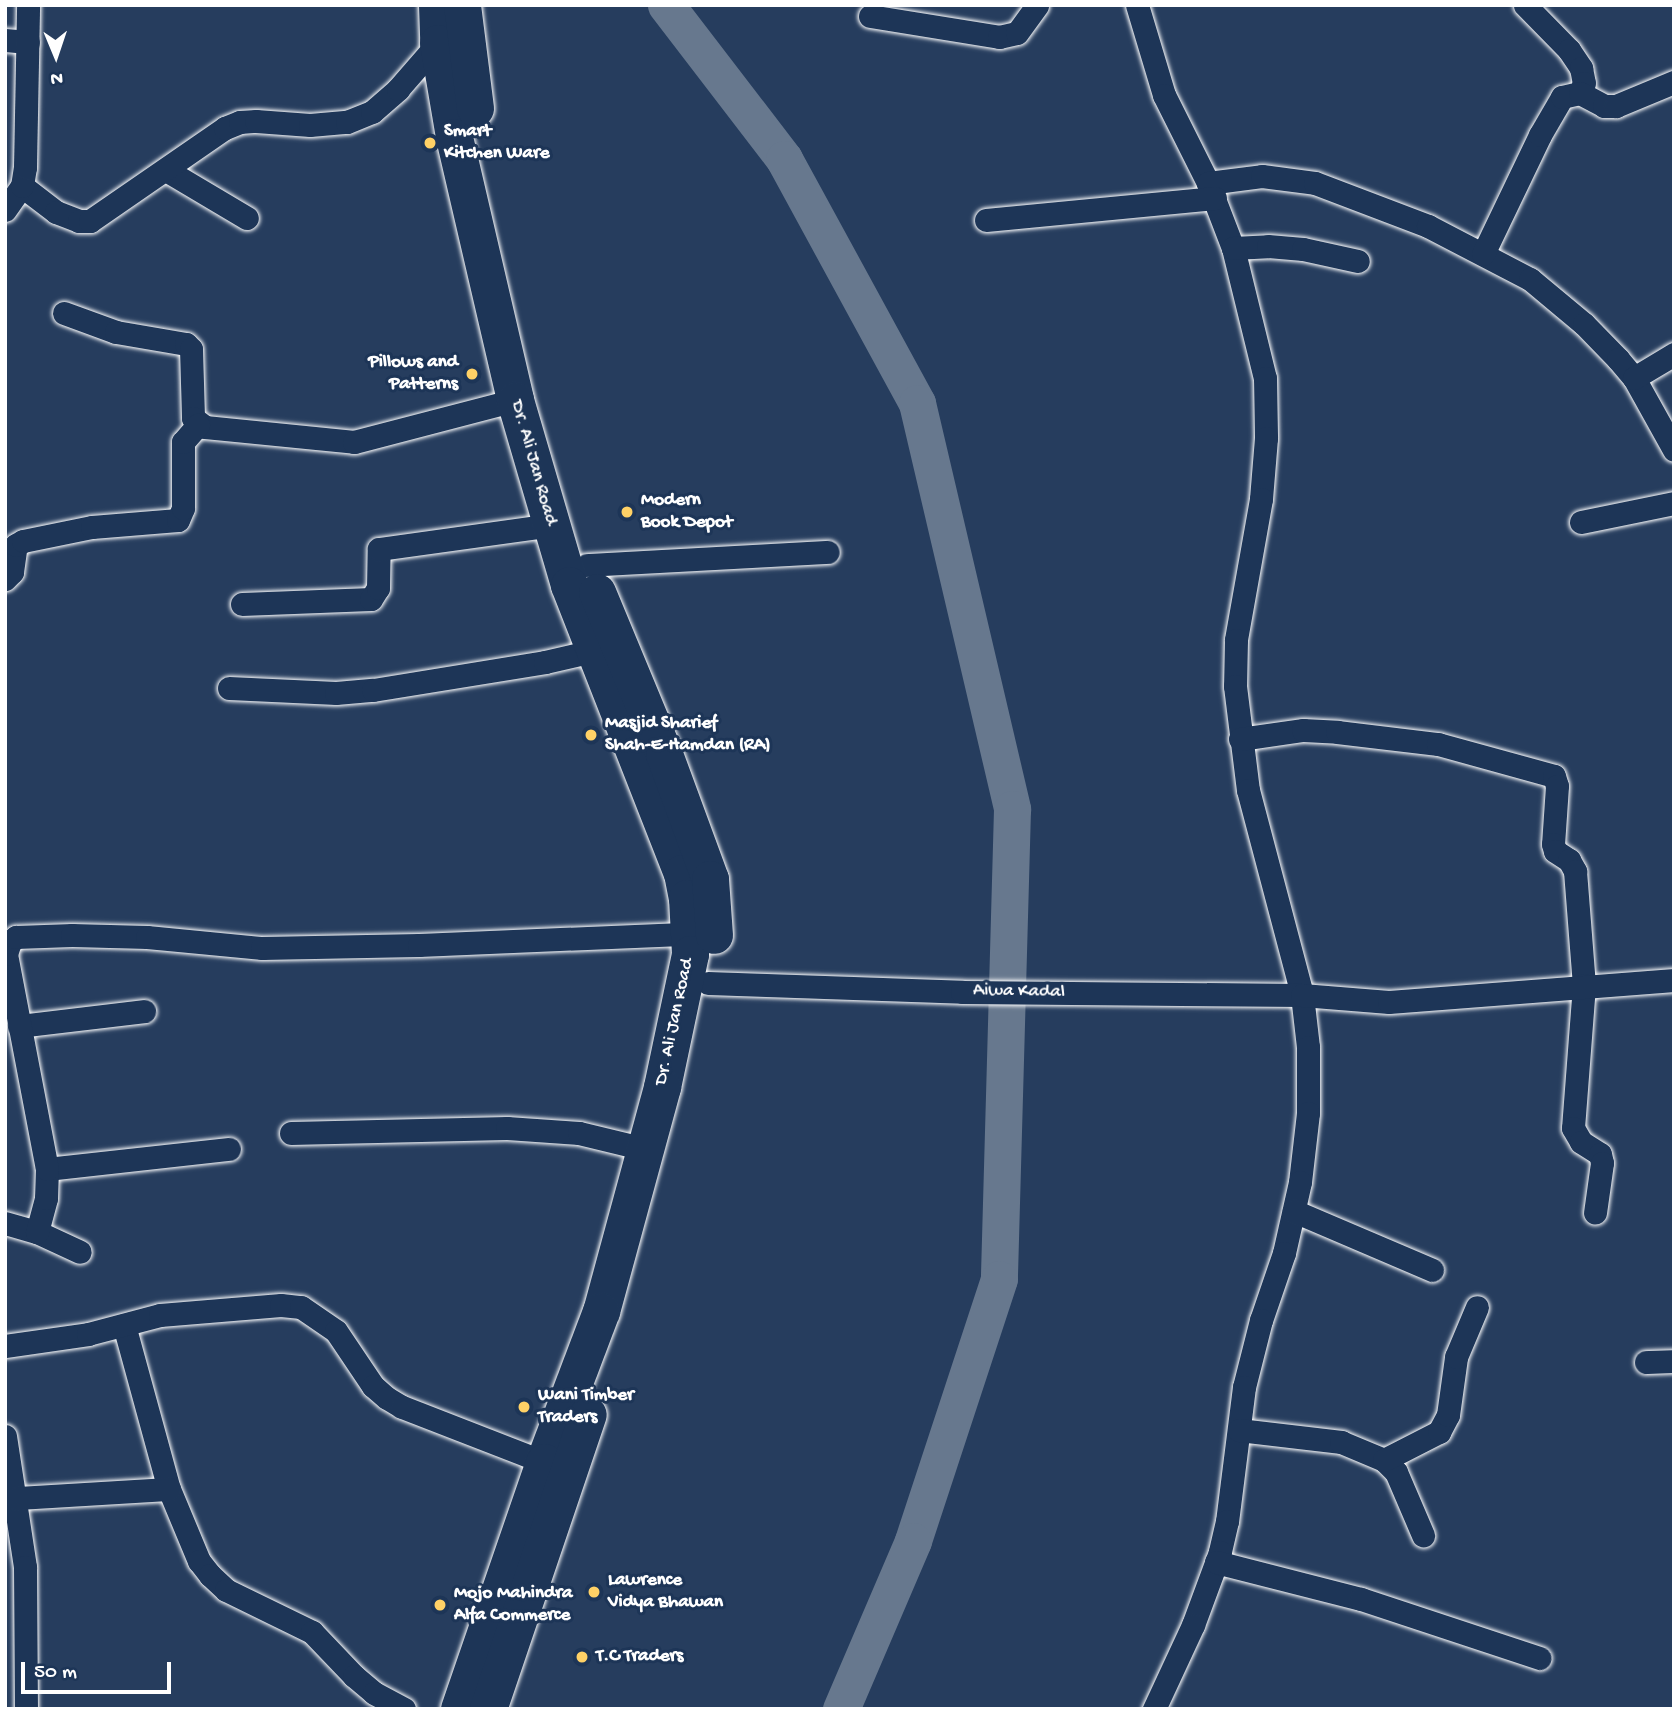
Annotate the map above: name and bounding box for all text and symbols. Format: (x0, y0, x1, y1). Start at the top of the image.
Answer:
north arrow (21, 21, 91, 91)
text: N (50, 66, 63, 89)
place label: Smart Kitchen Ware (444, 121, 550, 165)
marker: Smart Kitchen Ware (422, 135, 438, 151)
place label: Pillows and Patterns (368, 352, 458, 396)
marker: Pillows and Patterns (464, 366, 480, 382)
street label: Dr. Ali Jan Road (504, 398, 562, 528)
place label: Modern Book Depot (641, 490, 733, 534)
marker: Modern Book Depot (619, 504, 635, 520)
place label: Masjid Sharief Shah-E-Hamdan (RA) (605, 713, 771, 757)
marker: Masjid Sharief Shah-E-Hamdan (RA) (583, 727, 599, 743)
street label: Dr. Ali Jan Road (650, 956, 700, 1088)
street label: Aiwa Kadal (973, 980, 1065, 1004)
place label: Wani Timber Traders (538, 1385, 634, 1429)
marker: Wani Timber Traders (516, 1399, 532, 1415)
place label: Lawrence Vidya Bhawan (608, 1570, 723, 1614)
place label: Mojo Mahindra Alfa Commerce (454, 1583, 572, 1627)
marker: Lawrence Vidya Bhawan (586, 1584, 602, 1600)
marker: Mojo Mahindra Alfa Commerce (432, 1597, 448, 1613)
place label: T.C Traders (596, 1646, 683, 1668)
scale bar (24, 1648, 175, 1692)
marker: T.C Traders (574, 1649, 590, 1665)
text: 50 m (34, 1661, 77, 1686)

